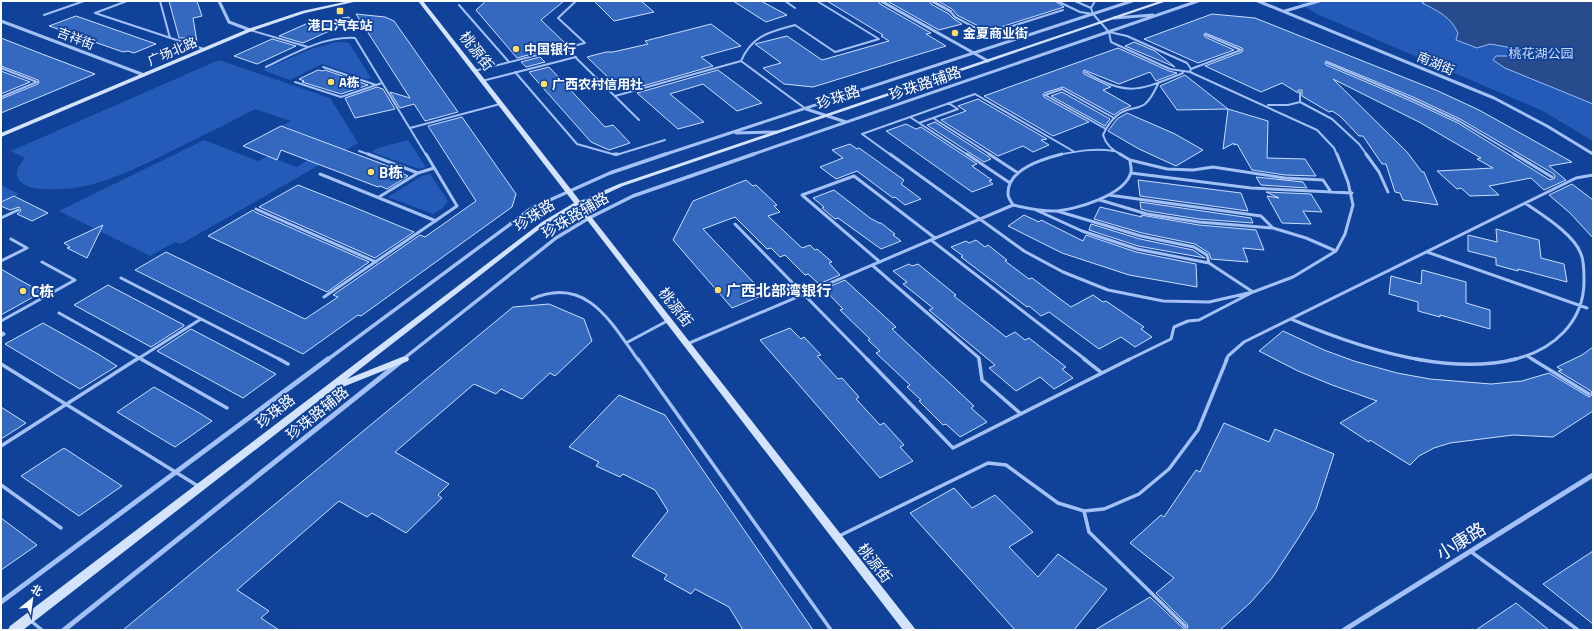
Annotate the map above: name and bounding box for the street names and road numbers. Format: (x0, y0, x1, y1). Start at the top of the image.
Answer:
street label: 吉祥街 (54, 22, 98, 54)
street label: 桃源街 (454, 26, 500, 76)
street label: 广场北路 (144, 32, 200, 70)
street label: 南湖街 (1414, 46, 1458, 80)
street label: 珍珠路辅路 (886, 60, 964, 106)
street label: 珍珠路 (813, 79, 863, 115)
street label: 珍珠路辅路 (537, 186, 613, 244)
street label: 珍珠路 (509, 193, 559, 237)
street label: 桃源街 (653, 282, 699, 332)
street label: 珍珠路辅路 (281, 380, 353, 446)
street label: 珍珠路 (250, 388, 300, 434)
street label: 小康路 (1431, 515, 1491, 567)
street label: 桃源街 (852, 538, 898, 588)

